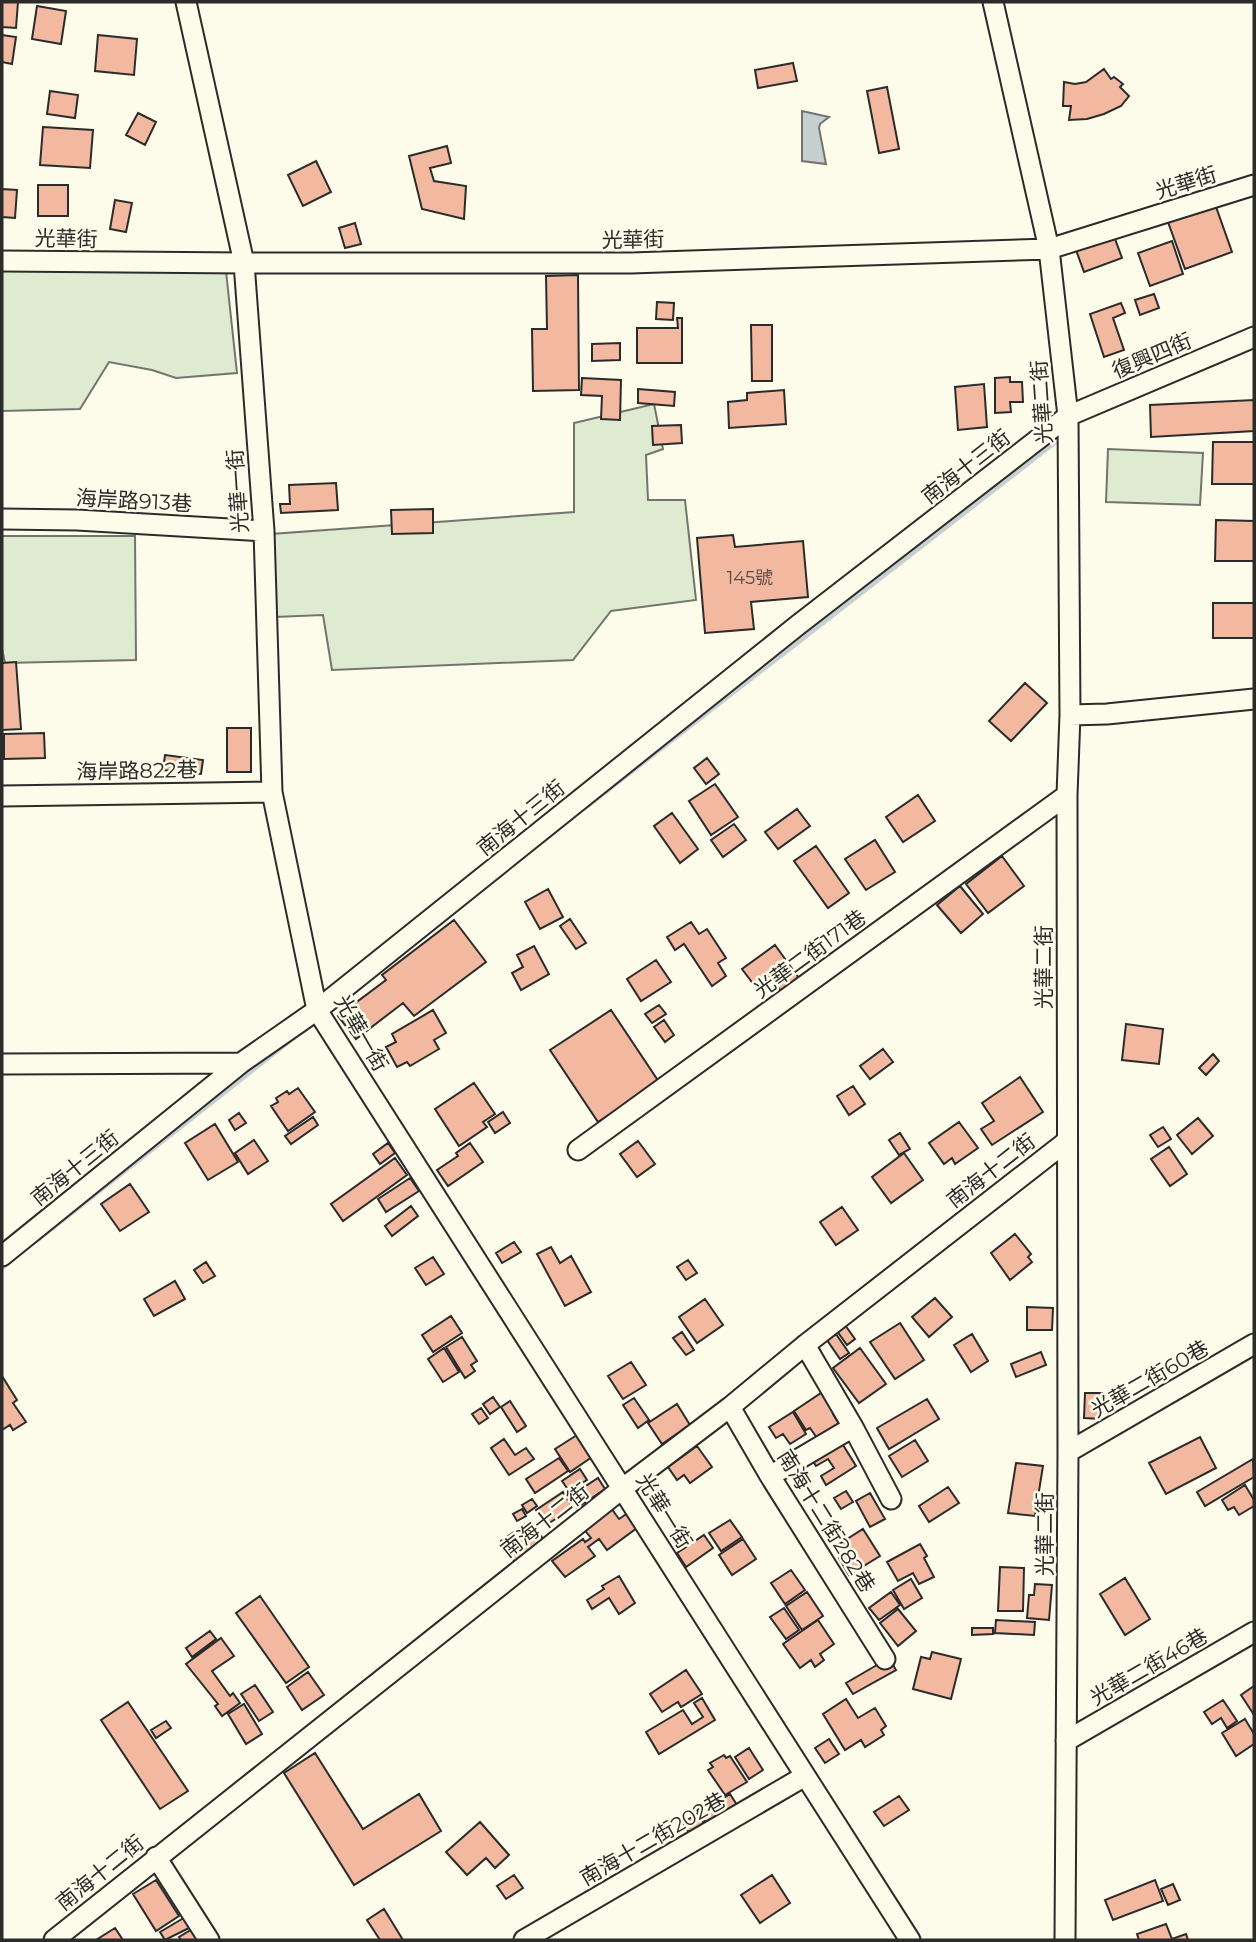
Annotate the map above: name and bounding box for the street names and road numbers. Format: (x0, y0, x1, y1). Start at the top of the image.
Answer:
street label: 光華街 (1152, 161, 1220, 204)
street label: 光華街 (34, 225, 98, 252)
street label: 光華街 (601, 226, 665, 253)
street label: 復興四街 (1108, 328, 1195, 383)
street label: 光華二街 (1026, 359, 1057, 445)
street label: 南海十三街 (917, 424, 1015, 509)
street label: 光華一街 (222, 448, 253, 534)
street label: 海岸路913巷 (75, 485, 193, 516)
street label: 海岸路822巷 (76, 757, 198, 784)
street label: 南海十三街 (472, 775, 569, 860)
street label: 光華二街171巷 (749, 904, 871, 1003)
street label: 光華二街 (1031, 925, 1056, 1009)
street label: 光華一街 (330, 990, 393, 1075)
street label: 南海十三街 (26, 1125, 123, 1210)
street label: 南海十二街 (942, 1128, 1040, 1213)
street label: 光華二街60巷 (1086, 1335, 1213, 1422)
street label: 南海十二街282巷 (773, 1445, 880, 1597)
street label: 光華一街 (632, 1468, 697, 1553)
street label: 南海十二街 (496, 1478, 594, 1563)
street label: 光華二街 (1032, 1492, 1057, 1576)
street label: 光華二街46巷 (1085, 1623, 1212, 1710)
street label: 南海十二街202巷 (576, 1787, 730, 1890)
street label: 南海十二街 (51, 1830, 148, 1915)

